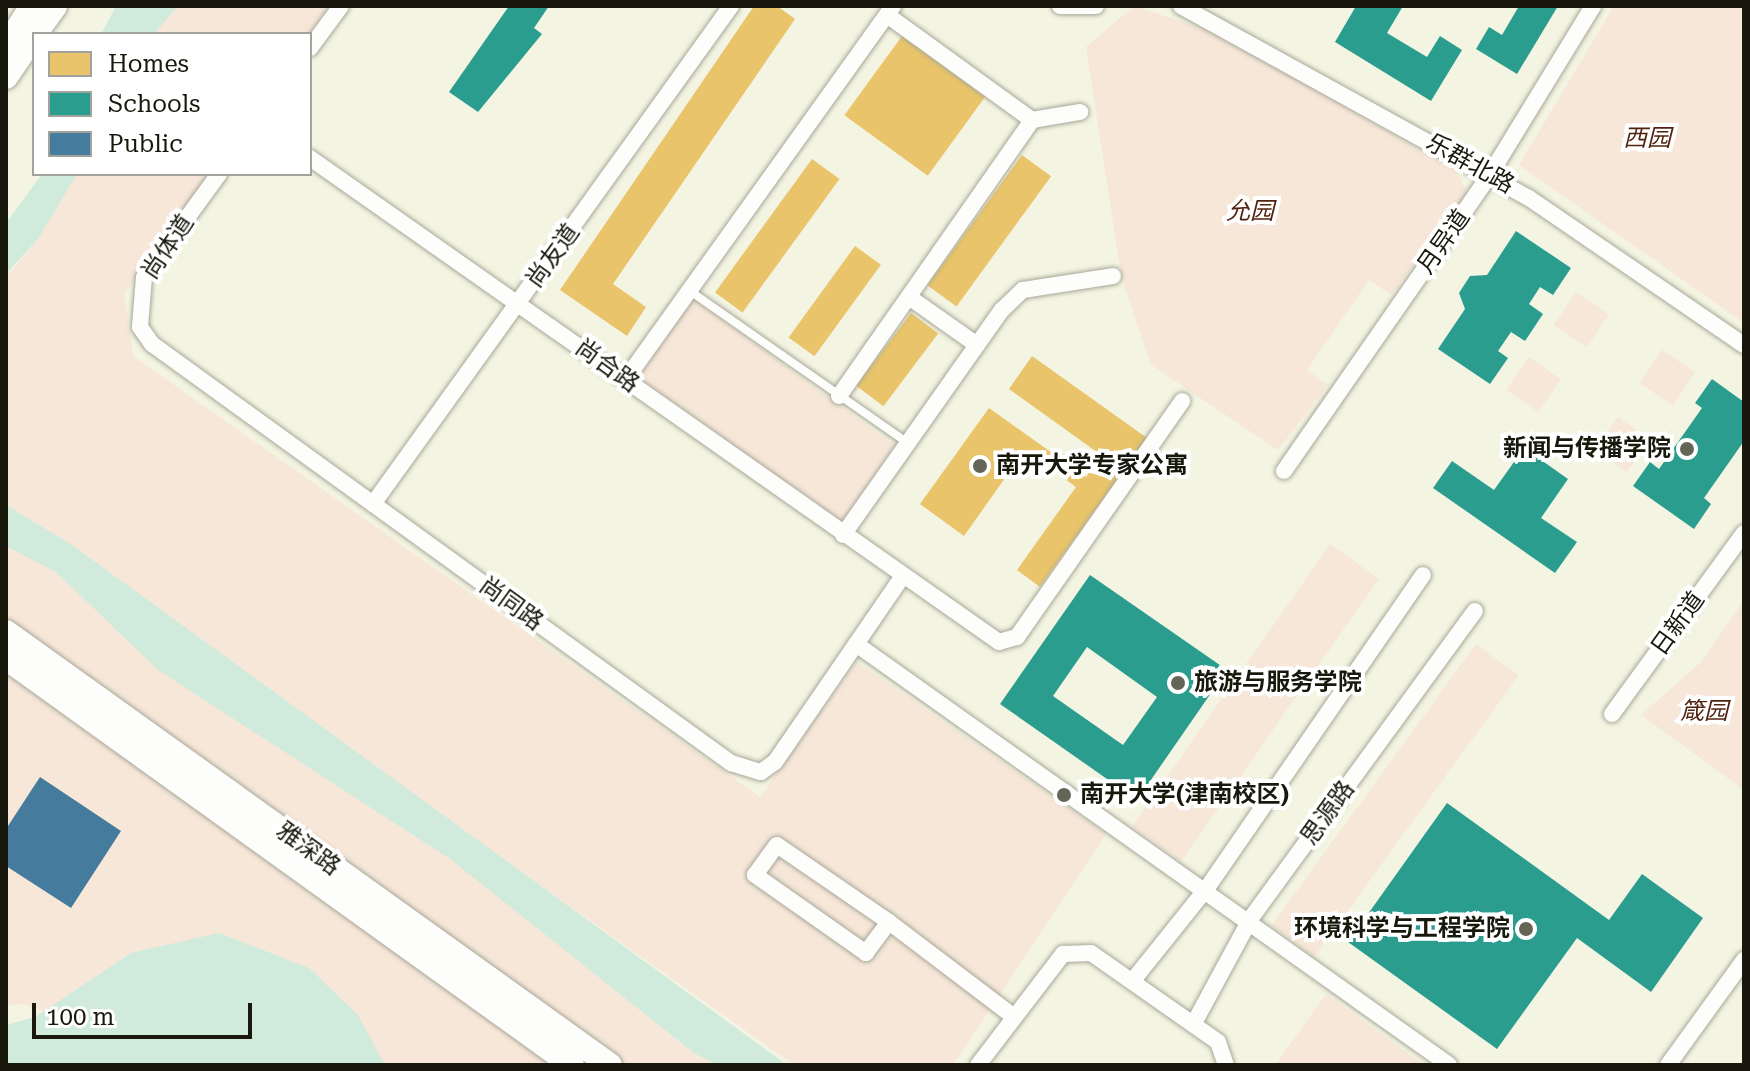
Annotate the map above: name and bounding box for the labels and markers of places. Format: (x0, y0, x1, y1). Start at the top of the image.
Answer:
place label: 新闻与传播学院 (1503, 435, 1671, 463)
marker: 新闻与传播学院 (1678, 440, 1696, 458)
place label: 南开大学专家公寓 (996, 452, 1188, 480)
marker: 南开大学专家公寓 (971, 457, 989, 475)
place label: 旅游与服务学院 (1194, 669, 1362, 697)
marker: 旅游与服务学院 (1169, 674, 1187, 692)
place label: 南开大学(津南校区) (1080, 781, 1289, 809)
marker: 南开大学(津南校区) (1055, 786, 1073, 804)
place label: 环境科学与工程学院 (1294, 915, 1510, 943)
marker: 环境科学与工程学院 (1517, 920, 1535, 938)

